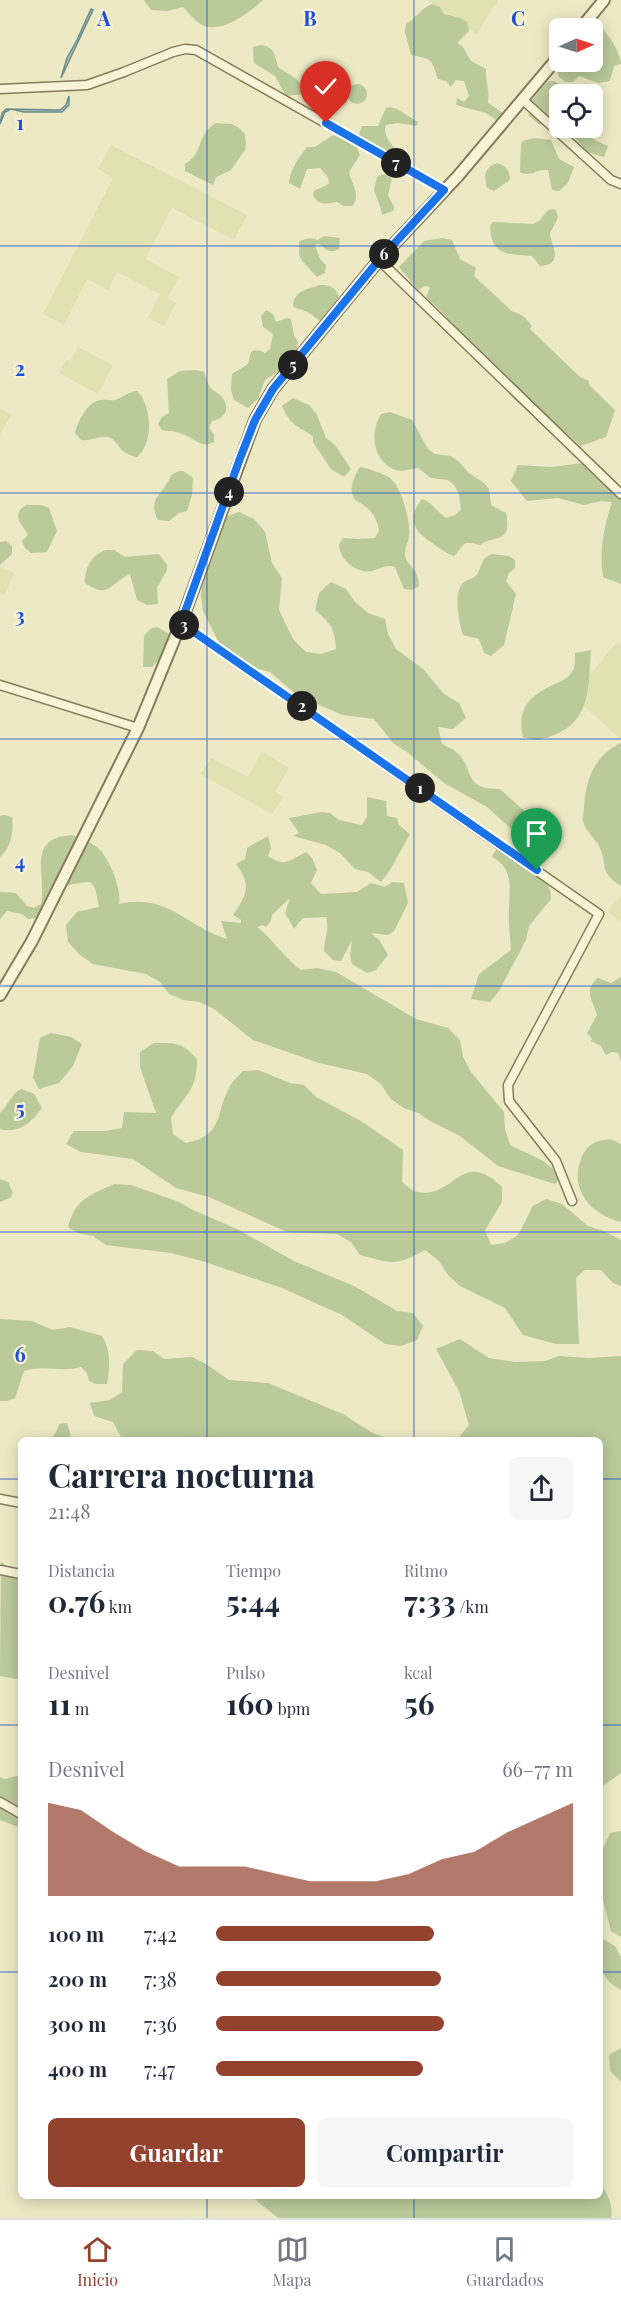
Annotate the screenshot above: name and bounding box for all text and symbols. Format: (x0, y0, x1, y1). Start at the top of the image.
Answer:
text: A (96, 4, 111, 31)
text: B (303, 4, 317, 31)
text: C (511, 4, 525, 31)
north arrow (549, 18, 603, 72)
map controls (549, 18, 603, 138)
pin (300, 61, 351, 123)
icon: check (309, 70, 342, 103)
button: locate (549, 84, 603, 138)
text: 1 (16, 108, 24, 135)
pin: 7 (381, 148, 411, 178)
text: 7 (392, 152, 400, 173)
pin: 6 (369, 239, 399, 269)
text: 6 (380, 243, 388, 264)
pin: 5 (278, 350, 308, 380)
text: 2 (15, 354, 25, 381)
text: 5 (289, 354, 297, 375)
pin: 4 (214, 477, 244, 507)
text: 4 (225, 481, 233, 502)
text: 3 (15, 601, 25, 628)
pin: 3 (169, 610, 199, 640)
text: 3 (180, 614, 188, 635)
pin: 2 (287, 691, 317, 721)
text: 2 (298, 695, 306, 716)
pin: 1 (405, 773, 435, 803)
text: 1 (417, 777, 423, 798)
pin (511, 808, 562, 870)
icon: arrive (520, 817, 553, 850)
text: 4 (15, 847, 25, 874)
text: 5 (15, 1094, 25, 1121)
text: 6 (14, 1340, 26, 1367)
text: Carrera nocturna (48, 1452, 315, 1496)
button: share (510, 1457, 573, 1520)
text: 21:48 (48, 1497, 91, 1524)
text: Distancia (48, 1560, 115, 1581)
text: Tiempo (226, 1560, 281, 1581)
text: Ritmo (404, 1560, 448, 1581)
text: 0.76 (48, 1581, 105, 1621)
text: 5:44 (226, 1581, 280, 1621)
text: 7:33 (404, 1581, 456, 1621)
text: km (105, 1596, 132, 1617)
text: /km (456, 1596, 489, 1617)
text: Desnivel (48, 1662, 109, 1683)
text: Pulso (226, 1662, 265, 1683)
text: kcal (404, 1662, 433, 1683)
text: 11 (48, 1683, 71, 1723)
text: 160 (226, 1683, 274, 1723)
text: 56 (404, 1683, 435, 1723)
text: m (71, 1698, 89, 1719)
text: bpm (274, 1698, 310, 1719)
text: Desnivel (48, 1755, 125, 1782)
text: 66–77 m (502, 1755, 573, 1782)
text: 100 m (48, 1920, 104, 1947)
text: 7:42 (144, 1920, 177, 1947)
text: 200 m (48, 1965, 107, 1992)
text: 7:38 (144, 1965, 177, 1992)
text: 300 m (48, 2010, 106, 2037)
text: 7:36 (144, 2010, 177, 2037)
text: 400 m (48, 2055, 107, 2082)
text: 7:47 (144, 2055, 175, 2082)
button: Guardar (48, 2118, 305, 2187)
button: Compartir (317, 2118, 573, 2187)
tab: Inicio (77, 2233, 118, 2290)
tab: Mapa (272, 2233, 312, 2290)
tab: Guardados (466, 2233, 544, 2290)

